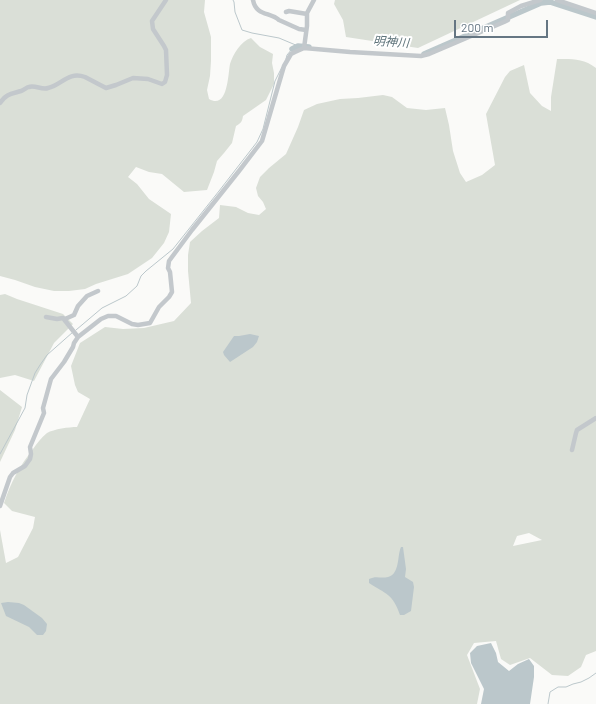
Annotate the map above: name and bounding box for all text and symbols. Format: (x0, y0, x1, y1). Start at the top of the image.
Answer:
scale bar (456, 12, 550, 38)
text: 200 m (461, 20, 493, 34)
water label: 明神川 (373, 34, 409, 50)

